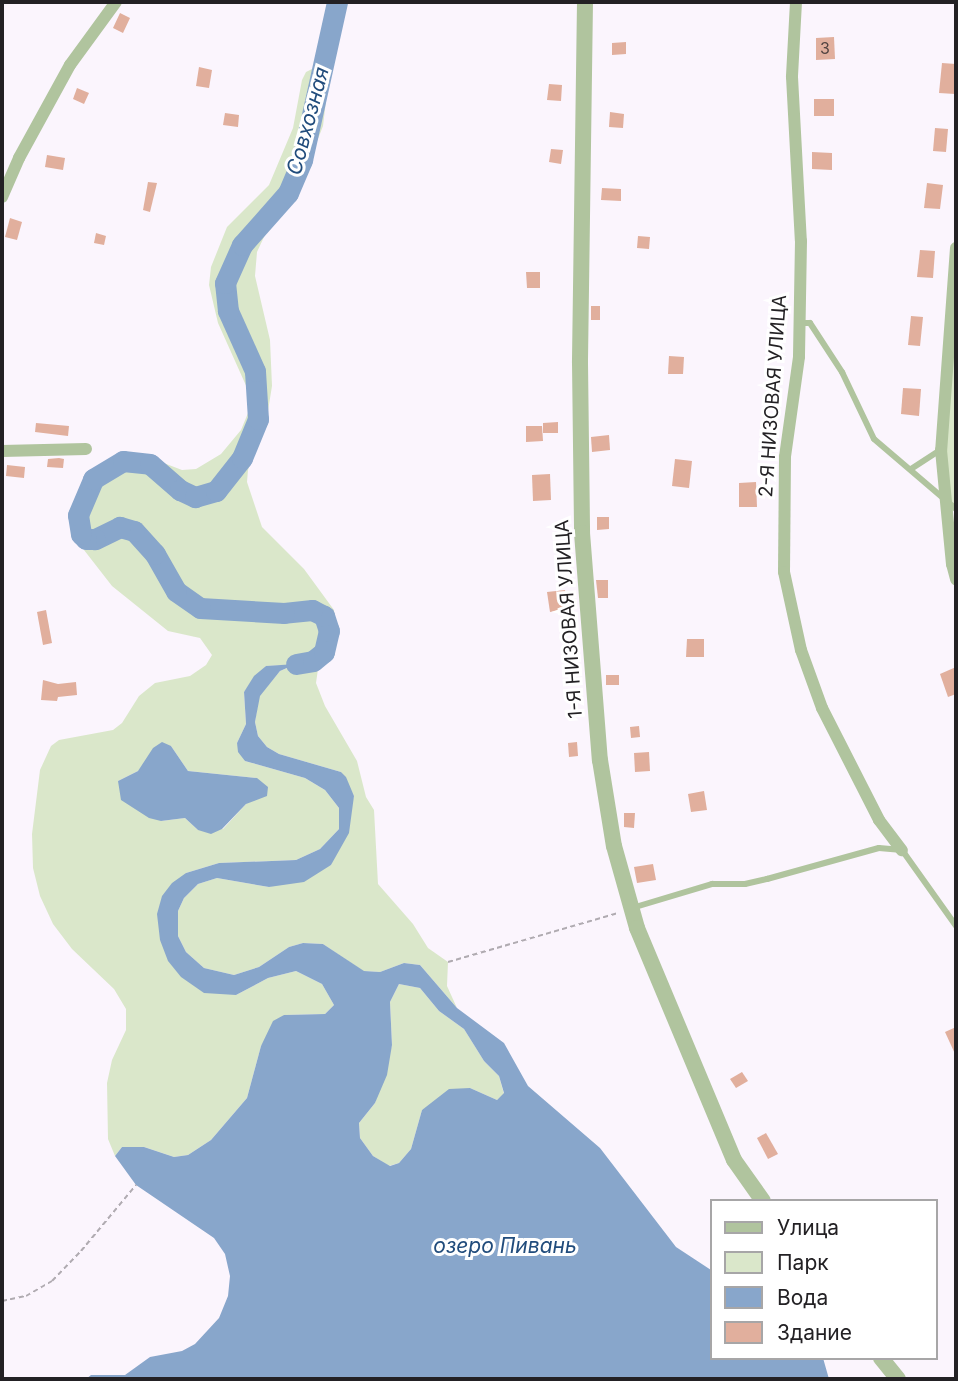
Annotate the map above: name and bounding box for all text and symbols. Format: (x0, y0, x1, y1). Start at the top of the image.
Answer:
house number: 3 (820, 38, 830, 58)
water label: Совхозная (282, 64, 334, 178)
street label: 2-Я НИЗОВАЯ УЛИЦА (755, 294, 791, 498)
street label: 1-Я НИЗОВАЯ УЛИЦА (551, 519, 587, 719)
legend (710, 1199, 937, 1360)
text: Улица (777, 1215, 839, 1240)
water label: озеро Пивань (433, 1233, 577, 1259)
text: Парк (777, 1250, 829, 1275)
text: Вода (777, 1285, 828, 1310)
text: Здание (777, 1320, 852, 1345)

